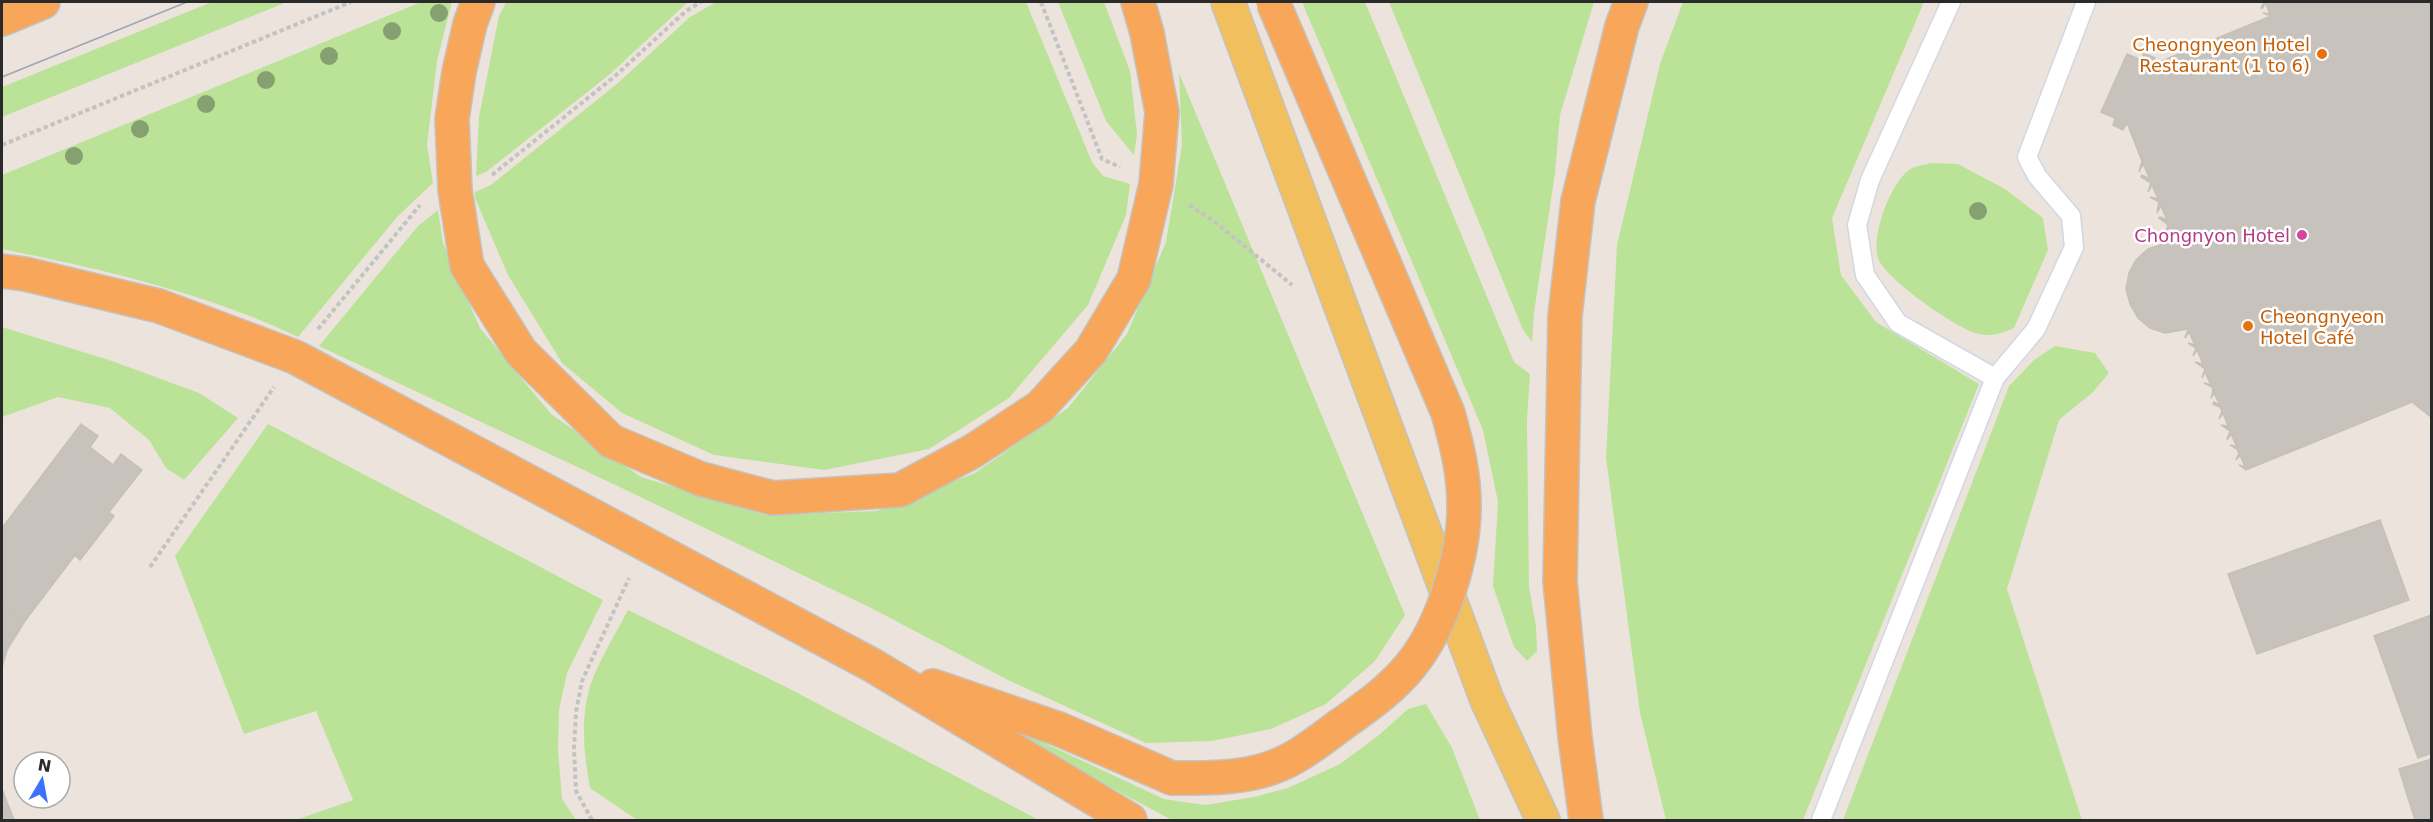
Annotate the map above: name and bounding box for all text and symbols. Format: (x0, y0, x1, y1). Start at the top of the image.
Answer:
place label: Cheongnyeon Hotel Restaurant (1 to 6) (2132, 34, 2310, 76)
marker: Cheongnyeon Hotel Restaurant (1 to 6) (2315, 47, 2329, 61)
place label: Chongnyon Hotel (2134, 225, 2290, 246)
marker: Chongnyon Hotel (2295, 228, 2309, 242)
place label: Cheongnyeon Hotel Café (2260, 306, 2384, 348)
marker: Cheongnyeon Hotel Café (2241, 319, 2255, 333)
north arrow (12, 750, 72, 810)
text: N (36, 755, 53, 776)

